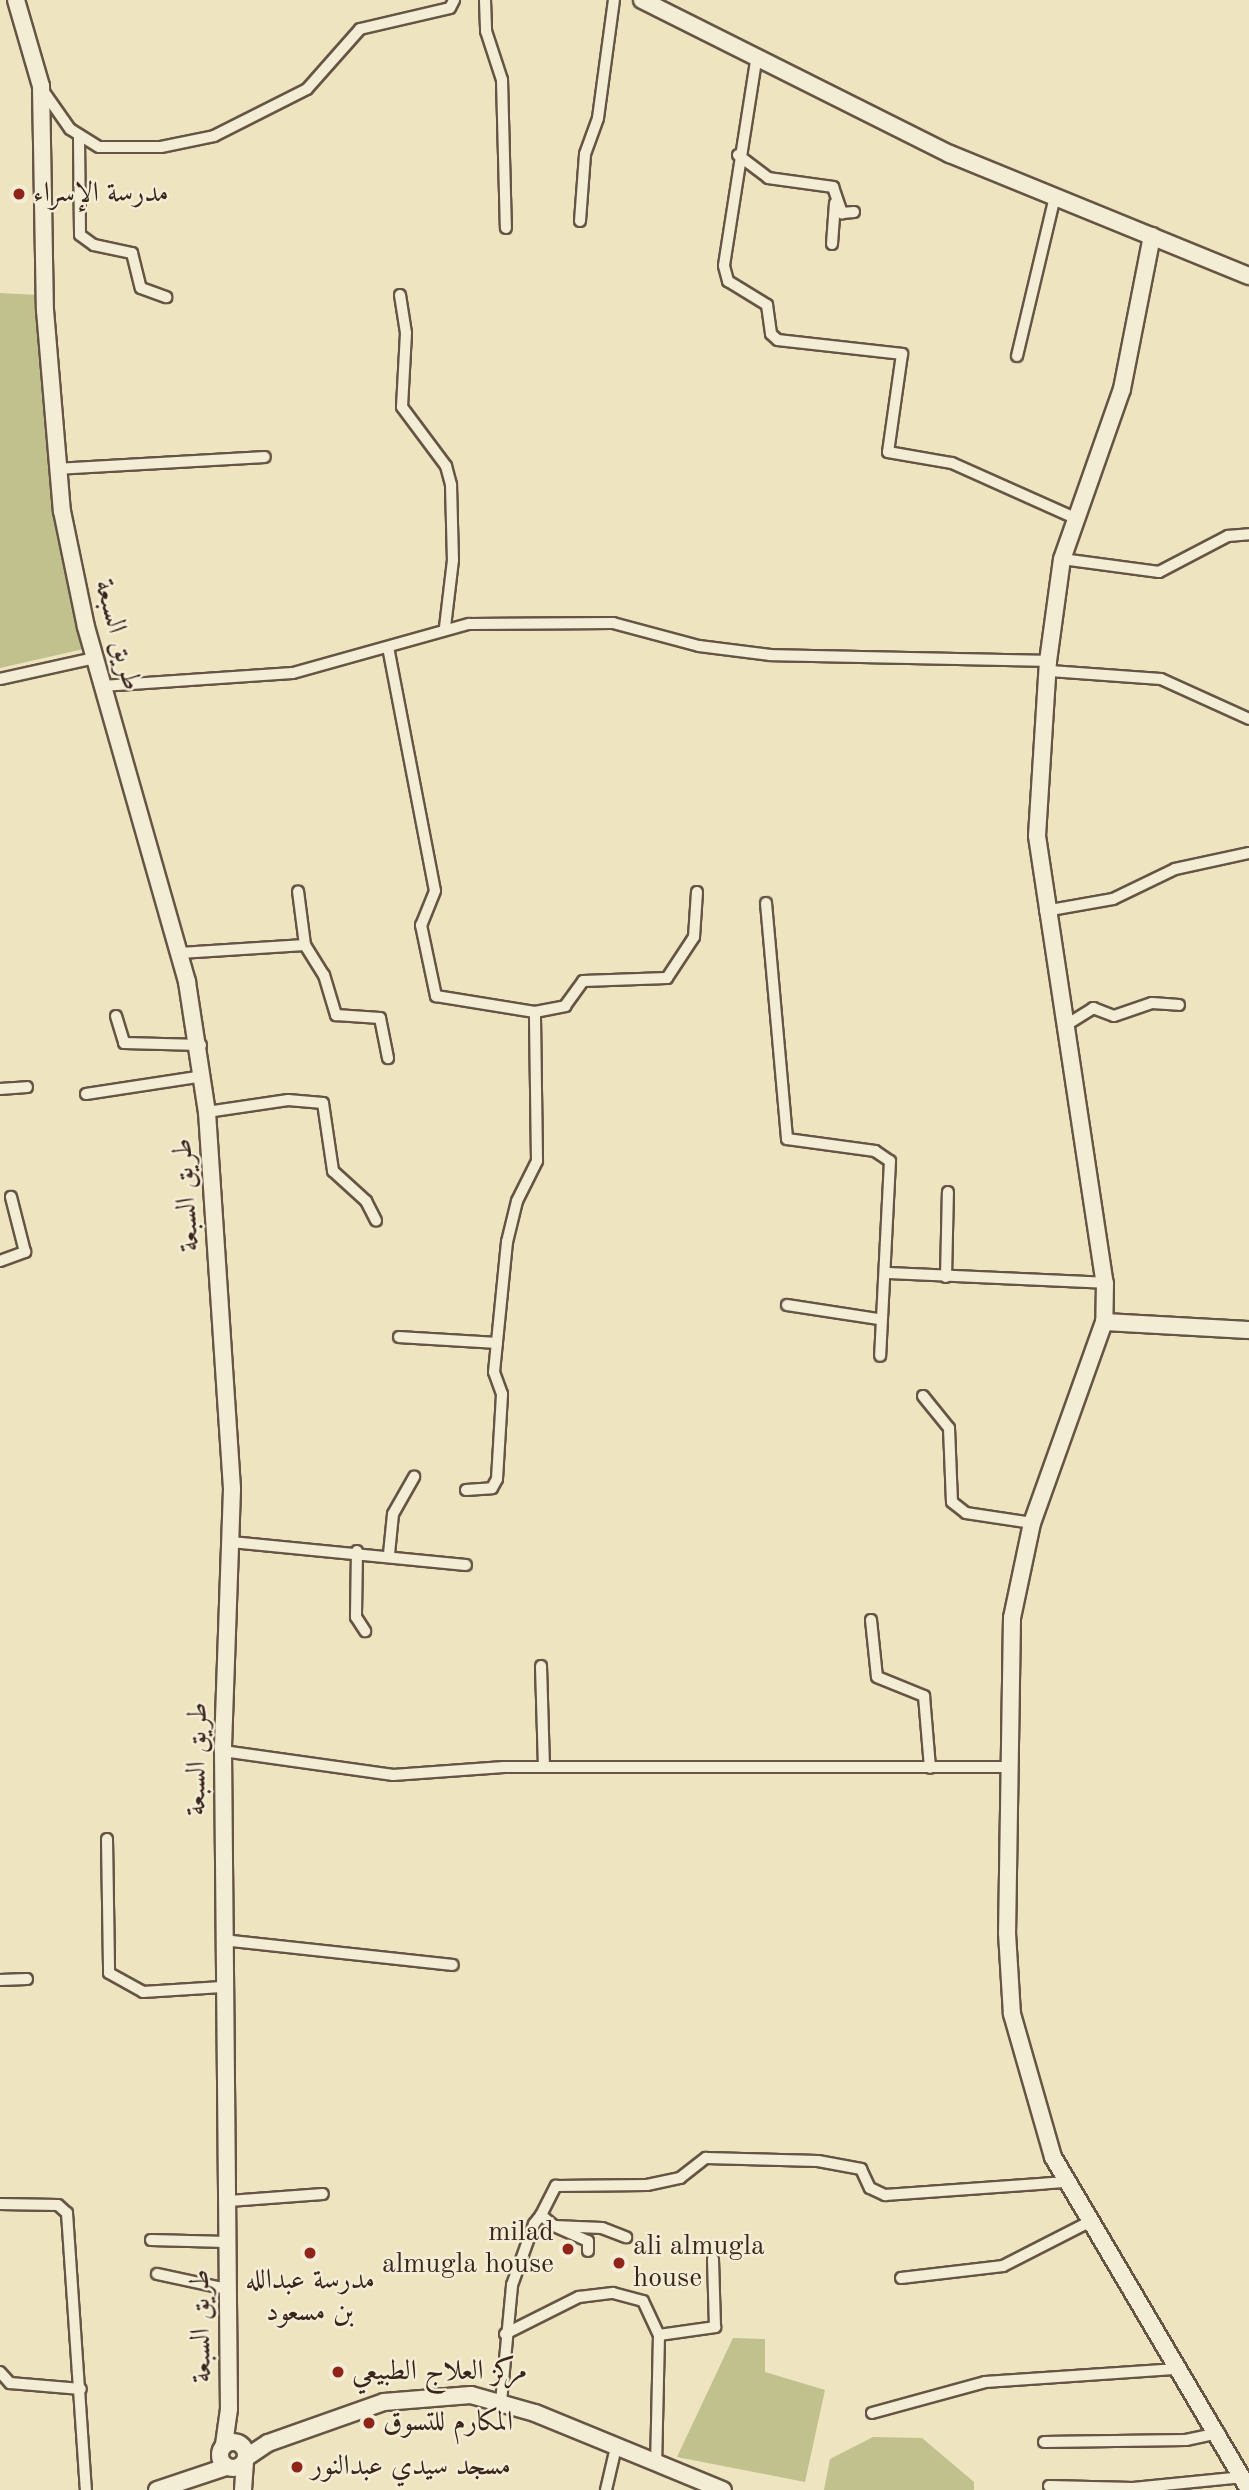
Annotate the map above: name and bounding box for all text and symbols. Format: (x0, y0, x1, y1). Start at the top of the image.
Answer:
place label: مدرسة الإسراء (33, 177, 169, 211)
marker: مدرسة الإسراء (11, 186, 27, 202)
street label: طريق السبعة (86, 576, 148, 694)
street label: طريق السبعة (166, 1137, 208, 1253)
street label: طريق السبعة (180, 1702, 216, 1816)
place label: milad almugla house (382, 2216, 554, 2282)
place label: ali almugla house (633, 2230, 765, 2296)
marker: milad almugla house (560, 2241, 576, 2257)
marker: مدرسة عبدالله بن مسعود (302, 2245, 318, 2261)
marker: ali almugla house (611, 2255, 627, 2271)
place label: مدرسة عبدالله بن مسعود (245, 2264, 375, 2330)
street label: طريق السبعة (184, 2269, 220, 2383)
place label: مركز العلاج الطبيعي (352, 2355, 527, 2389)
marker: مركز العلاج الطبيعي (330, 2364, 346, 2380)
place label: المكارم للتسوق (383, 2406, 513, 2440)
marker: المكارم للتسوق (361, 2415, 377, 2431)
place label: مسجد سيدي عبدالنور (311, 2450, 511, 2484)
marker: مسجد سيدي عبدالنور (289, 2459, 305, 2475)

